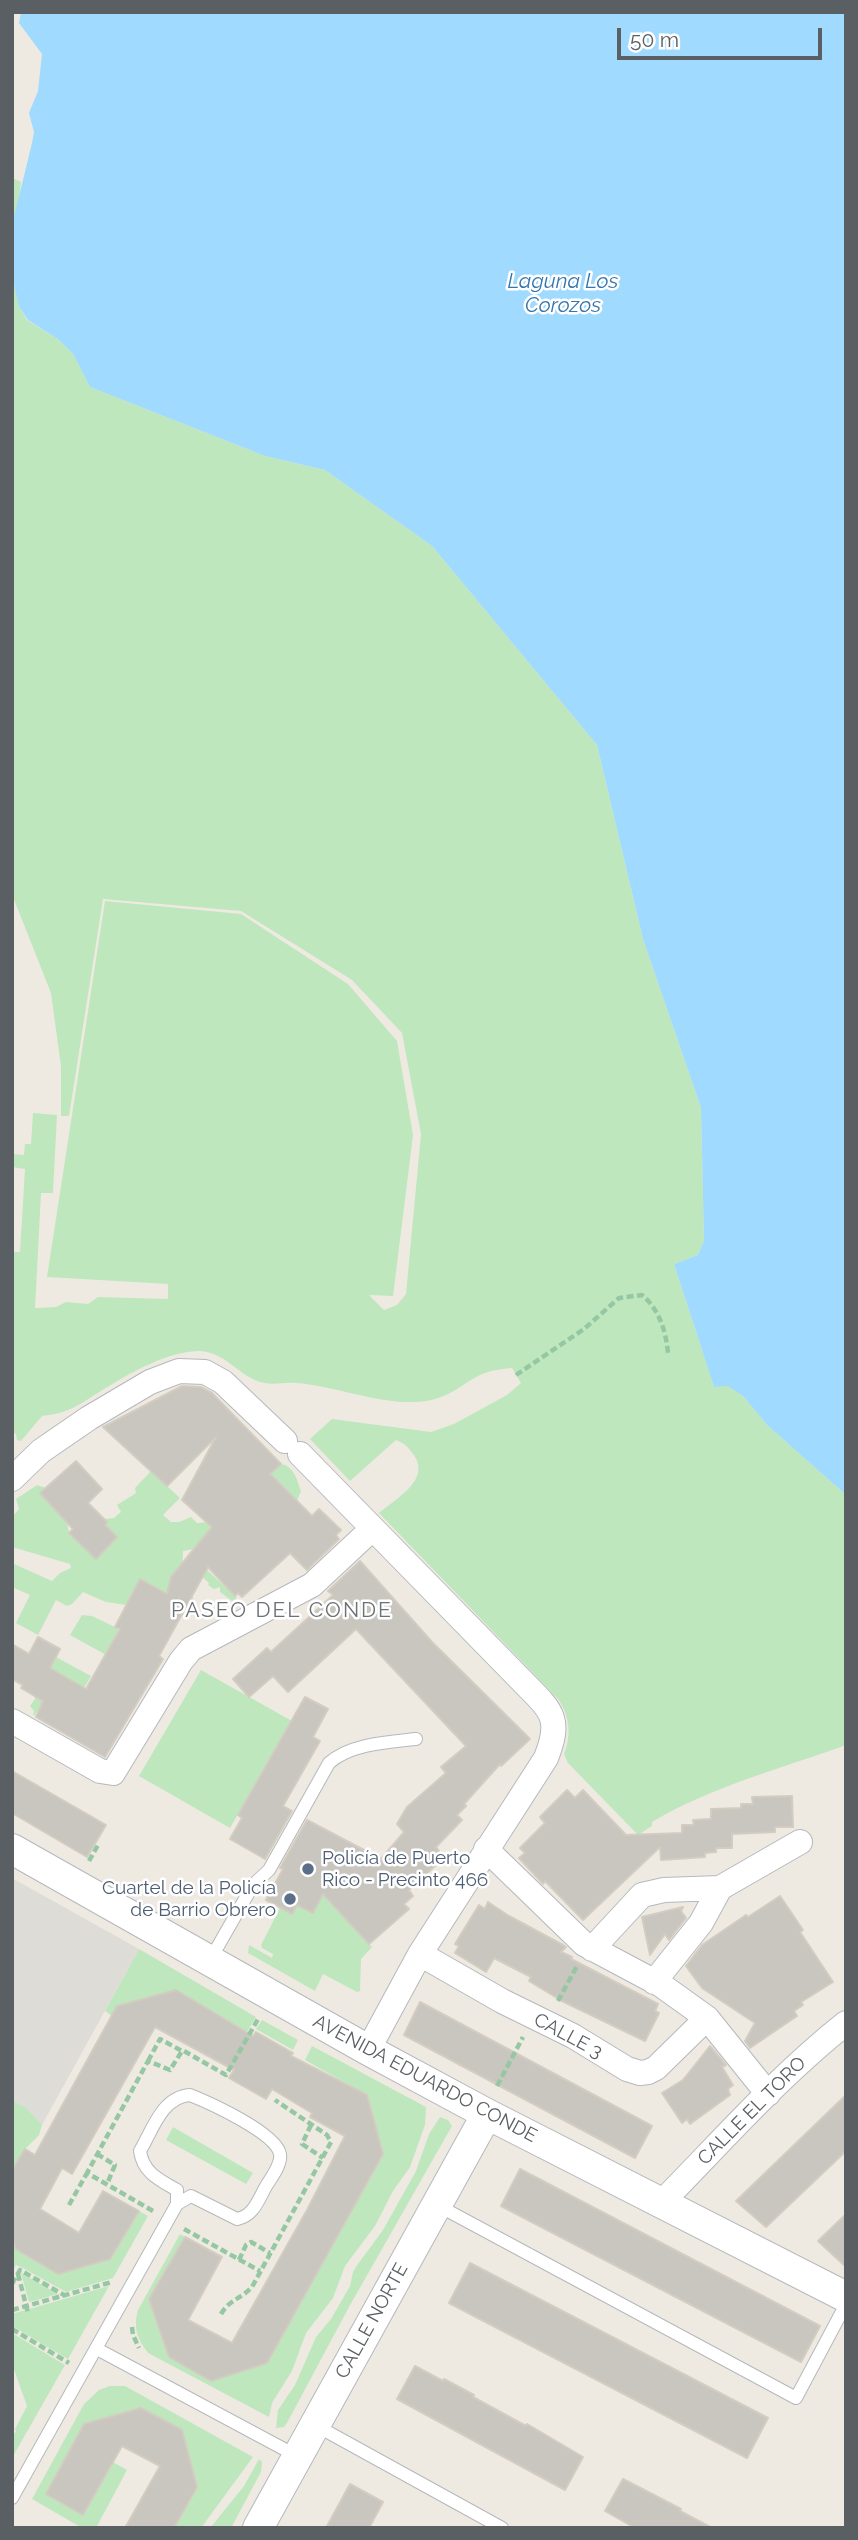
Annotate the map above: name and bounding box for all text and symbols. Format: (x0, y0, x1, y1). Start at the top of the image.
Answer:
scale bar (620, 14, 825, 58)
text: 50 m (630, 27, 679, 52)
water label: Laguna Los Corozos (508, 269, 618, 319)
district label: PASEO DEL CONDE (173, 1598, 391, 1624)
place label: Policía de Puerto Rico - Precinto 466 (322, 1847, 488, 1891)
marker: Policía de Puerto Rico - Precinto 466 (300, 1861, 316, 1877)
place label: Cuartel de la Policía de Barrio Obrero (102, 1877, 276, 1921)
marker: Cuartel de la Policía de Barrio Obrero (282, 1891, 298, 1907)
street label: CALLE 3 (530, 2008, 606, 2064)
street label: AVENIDA EDUARDO CONDE (309, 2010, 541, 2148)
street label: CALLE EL TORO (693, 2052, 811, 2170)
street label: CALLE NORTE (331, 2259, 413, 2383)

